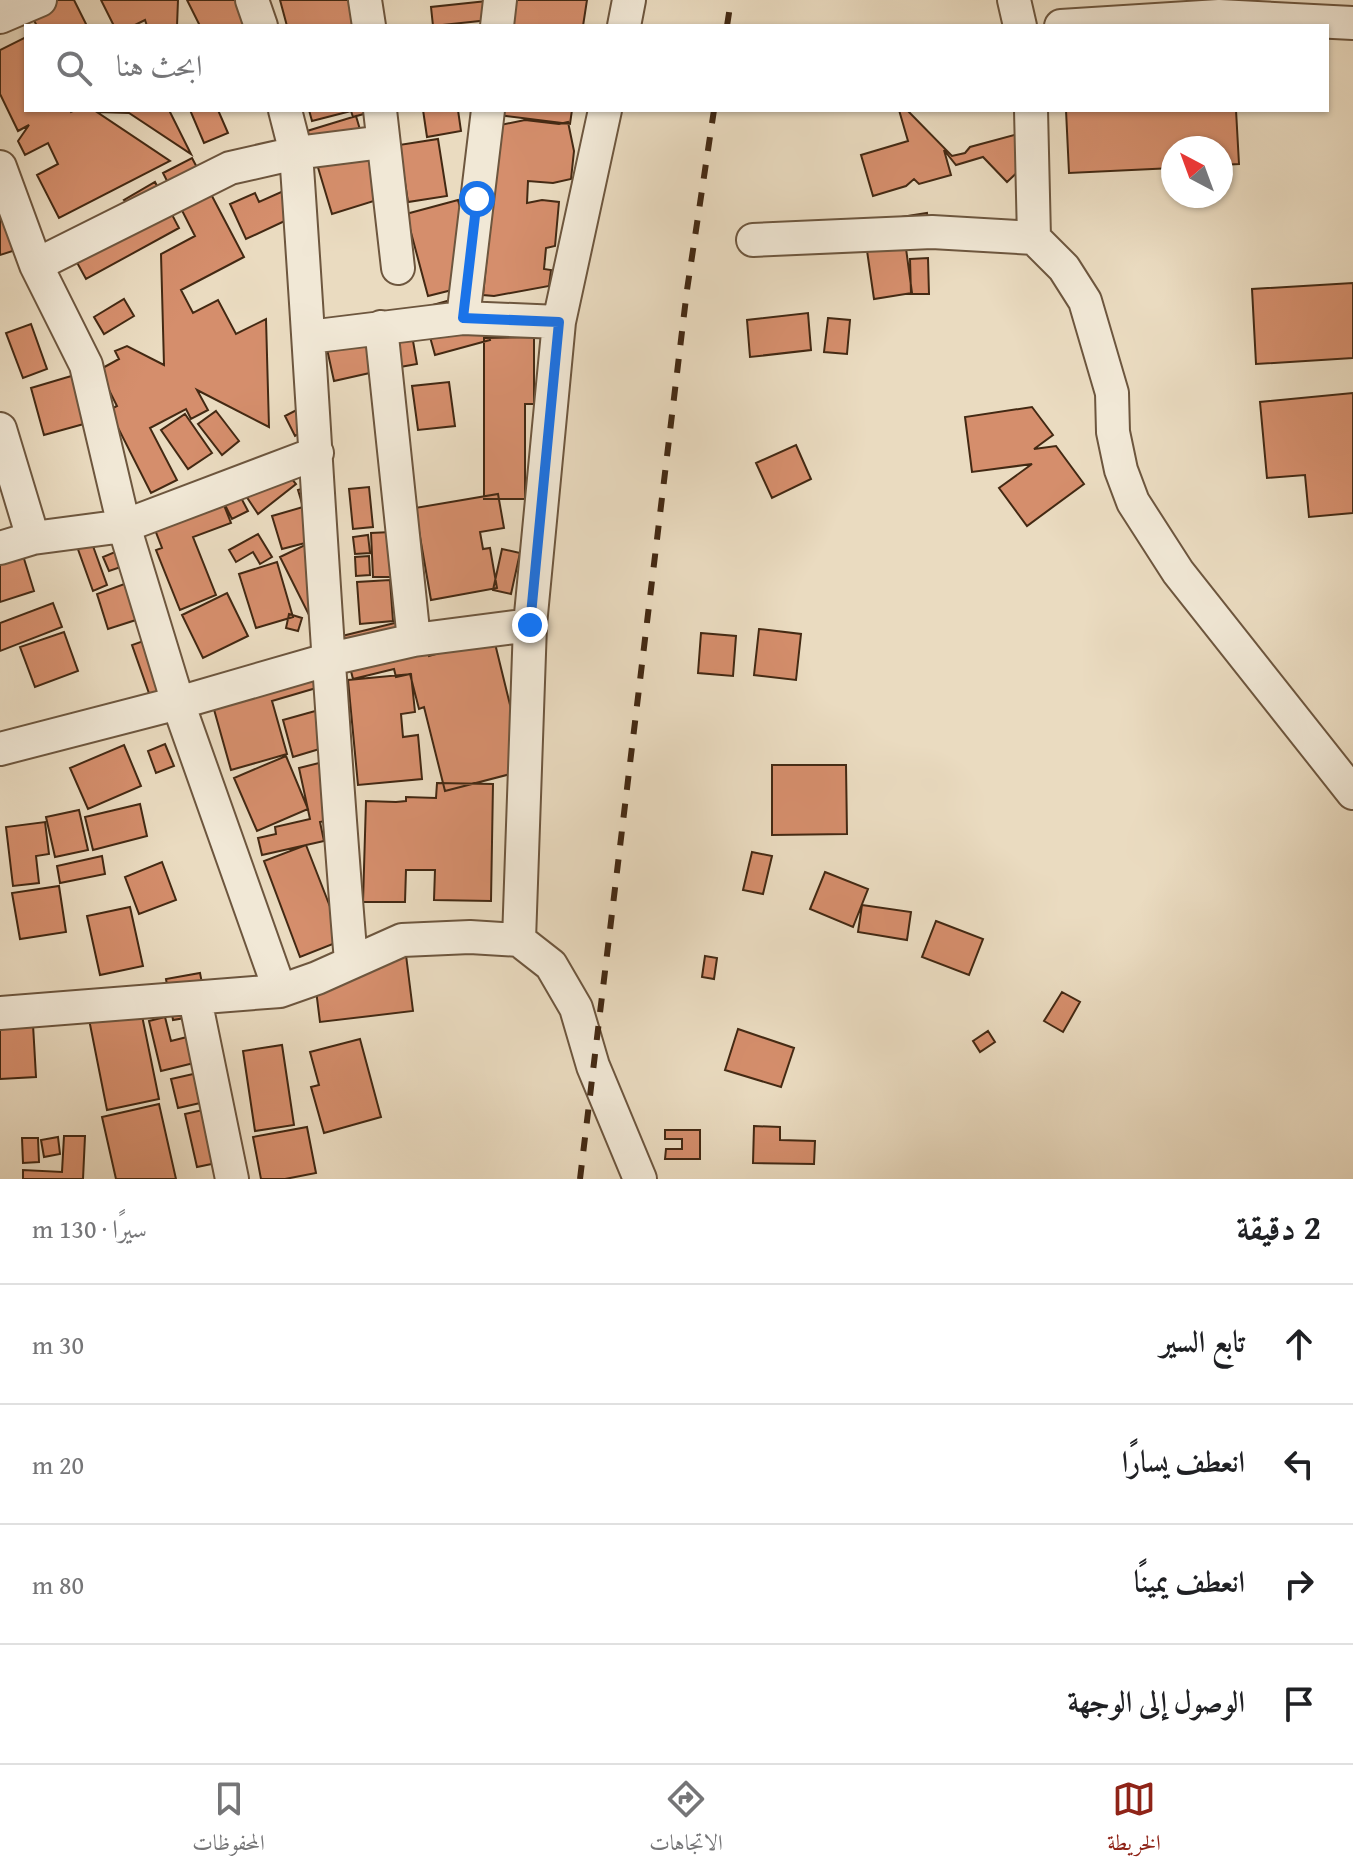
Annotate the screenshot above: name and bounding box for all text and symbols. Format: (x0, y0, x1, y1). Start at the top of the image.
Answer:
search box (24, 24, 1329, 112)
text: ابحث هنا (116, 43, 203, 87)
icon: search (52, 46, 96, 90)
north arrow (1161, 136, 1233, 208)
route start (459, 181, 495, 217)
route end (512, 607, 548, 643)
text: 2 دقيقة (1237, 1202, 1321, 1251)
text: سيرًا · 130 m (32, 1209, 147, 1248)
text: تابع السير (1160, 1319, 1245, 1363)
icon: ahead (1277, 1322, 1321, 1366)
text: 30 m (32, 1325, 84, 1364)
text: انعطف يسارًا (1122, 1439, 1245, 1483)
icon: left (1277, 1442, 1321, 1486)
text: 20 m (32, 1445, 84, 1484)
text: انعطف يمينًا (1134, 1559, 1245, 1603)
icon: right (1277, 1562, 1321, 1606)
text: 80 m (32, 1565, 84, 1604)
text: الوصول إلى الوجهة (1067, 1679, 1245, 1723)
icon: arrive (1277, 1682, 1321, 1726)
tab: المحفوظات (192, 1777, 265, 1864)
tab: الاتجاهات (649, 1777, 723, 1864)
tab: الخريطة (1107, 1777, 1161, 1864)

